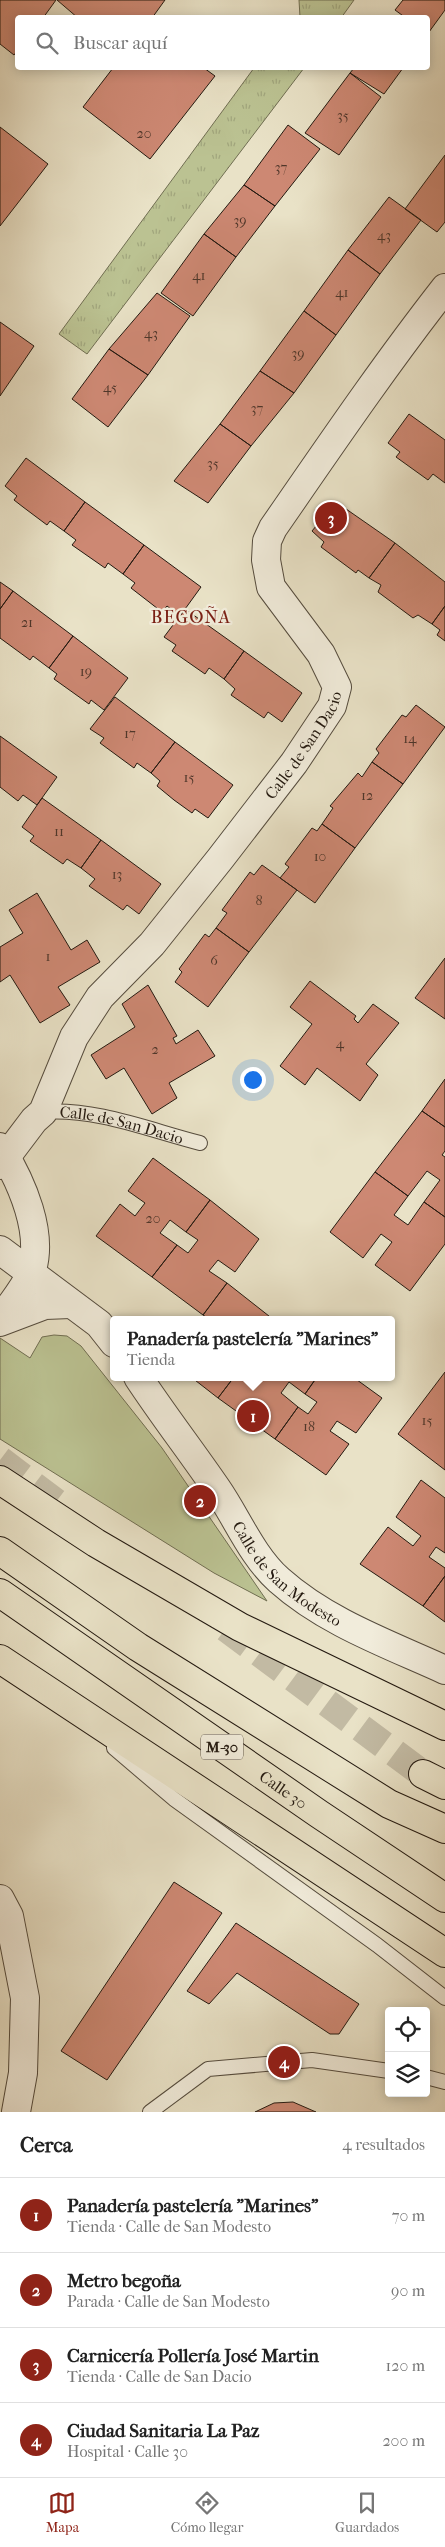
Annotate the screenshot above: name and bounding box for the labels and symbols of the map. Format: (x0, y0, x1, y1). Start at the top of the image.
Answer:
house number: 35 (337, 107, 349, 124)
house number: 20 (137, 125, 151, 142)
house number: 37 (275, 159, 287, 176)
house number: 39 (233, 212, 247, 229)
house number: 43 (377, 227, 391, 244)
house number: 41 (192, 267, 206, 284)
house number: 41 (335, 284, 349, 301)
house number: 43 (144, 325, 158, 342)
house number: 39 (291, 345, 305, 362)
house number: 45 (103, 379, 117, 396)
house number: 37 (251, 400, 263, 417)
house number: 35 (207, 455, 219, 472)
pin: 3 (315, 499, 347, 537)
district label: BEGOÑA (151, 606, 231, 628)
house number: 21 (21, 614, 33, 631)
house number: 19 (80, 663, 92, 680)
street label: Calle de San Dacio (261, 689, 345, 803)
house number: 17 (124, 725, 136, 742)
house number: 14 (403, 730, 417, 747)
house number: 15 (184, 769, 195, 786)
house number: 12 (361, 787, 373, 804)
house number: 11 (54, 823, 64, 840)
house number: 10 (314, 848, 326, 865)
house number: 13 (112, 866, 122, 883)
house number: 8 (255, 892, 263, 909)
house number: 1 (46, 948, 51, 965)
house number: 6 (210, 952, 218, 969)
house number: 4 (336, 1035, 345, 1052)
house number: 2 (151, 1041, 159, 1058)
your location (240, 1067, 266, 1093)
street label: Calle de San Dacio (59, 1103, 185, 1148)
house number: 20 (146, 1210, 160, 1227)
pin: 1 (237, 1397, 269, 1435)
house number: 15 (422, 1412, 433, 1429)
house number: 18 (303, 1418, 315, 1435)
pin: 2 (184, 1482, 216, 1520)
street label: Calle de San Modesto (229, 1518, 345, 1631)
road number: M-30 (201, 1734, 243, 1760)
street label: Calle 30 (256, 1767, 311, 1813)
pin: 4 (268, 2043, 300, 2081)

